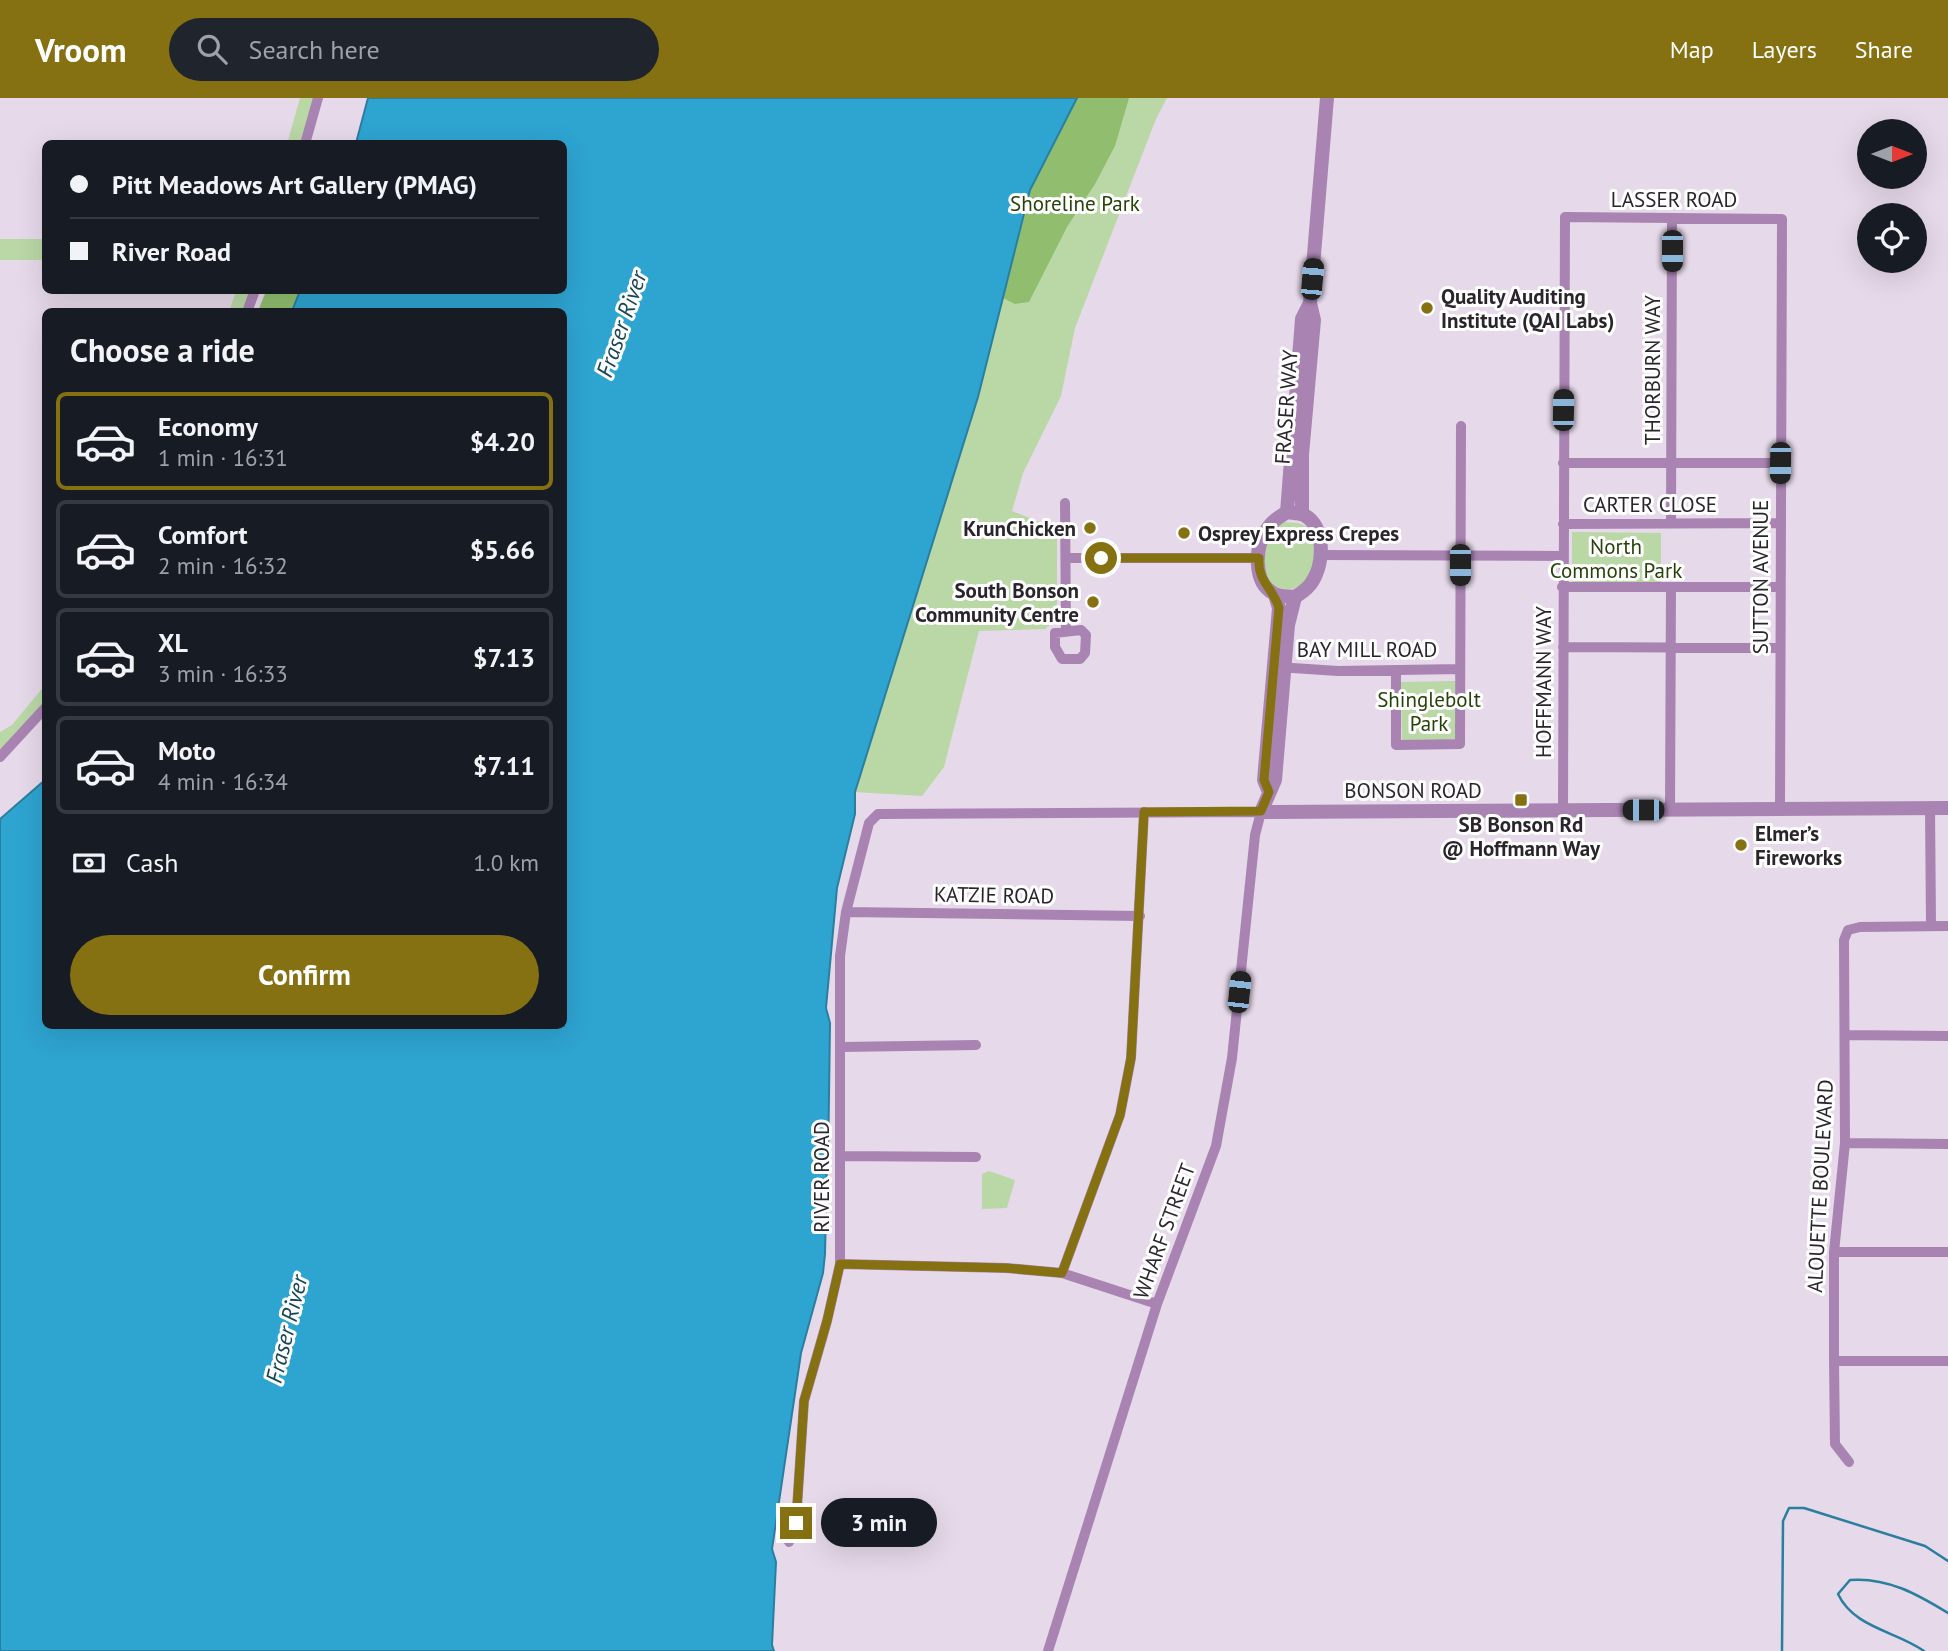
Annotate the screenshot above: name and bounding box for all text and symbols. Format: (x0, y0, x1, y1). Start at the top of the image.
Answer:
search box (169, 18, 659, 81)
text: Vroom (35, 28, 127, 71)
icon: search (193, 30, 231, 68)
text: Search here (249, 33, 380, 66)
text: Map (1670, 34, 1714, 65)
text: Layers (1752, 34, 1817, 65)
text: Share (1855, 34, 1913, 65)
north arrow (1857, 119, 1927, 189)
map controls (1857, 119, 1927, 273)
text: Pitt Meadows Art Gallery (PMAG) (112, 168, 477, 201)
street label: LASSER ROAD (1611, 186, 1737, 213)
park label: Shoreline Park (1010, 190, 1140, 217)
button: locate (1857, 203, 1927, 273)
car (1662, 230, 1683, 272)
text: River Road (112, 235, 231, 268)
car (1300, 257, 1325, 301)
water label: Fraser River (589, 266, 653, 381)
place label: Quality Auditing Institute (QAI Labs) (1441, 283, 1614, 334)
street label: THORBURN WAY (1639, 295, 1666, 445)
marker: Quality Auditing Institute (QAI Labs) (1419, 300, 1435, 316)
text: Choose a ride (70, 329, 255, 371)
street label: FRASER WAY (1269, 349, 1303, 465)
car (1553, 389, 1574, 431)
icon: car (74, 410, 137, 473)
text: Economy (158, 410, 258, 443)
text: $4.20 (470, 425, 535, 458)
car (1770, 442, 1791, 484)
text: 1 min · 16:31 (158, 443, 288, 472)
street label: CARTER CLOSE (1583, 491, 1717, 518)
street label: SUTTON AVENUE (1747, 500, 1774, 654)
place label: KrunChicken (963, 515, 1076, 542)
icon: car (74, 518, 137, 581)
text: Comfort (158, 518, 248, 551)
marker: KrunChicken (1082, 520, 1098, 536)
place label: Osprey Express Crepes (1198, 520, 1399, 547)
marker: Osprey Express Crepes (1176, 525, 1192, 541)
text: $5.66 (470, 533, 535, 566)
park label: North Commons Park (1550, 533, 1682, 584)
route start (1085, 542, 1117, 574)
car (1450, 544, 1471, 586)
text: 2 min · 16:32 (158, 551, 288, 580)
place label: South Bonson Community Centre (915, 577, 1079, 628)
marker: South Bonson Community Centre (1085, 594, 1101, 610)
street label: HOFFMANN WAY (1530, 606, 1557, 758)
icon: car (74, 626, 137, 689)
text: XL (158, 626, 188, 659)
street label: BAY MILL ROAD (1297, 636, 1437, 663)
text: $7.13 (473, 641, 535, 674)
text: 3 min · 16:33 (158, 659, 288, 688)
park label: Shinglebolt Park (1377, 686, 1481, 737)
icon: car (74, 734, 137, 797)
text: Moto (158, 734, 216, 767)
text: $7.11 (473, 749, 535, 782)
text: 4 min · 16:34 (158, 767, 288, 796)
street label: BONSON ROAD (1344, 777, 1482, 804)
marker: SB Bonson Rd @ Hoffmann Way (1513, 792, 1529, 808)
car (1623, 800, 1665, 821)
place label: SB Bonson Rd @ Hoffmann Way (1442, 811, 1601, 862)
place label: Elmer’s Fireworks (1755, 820, 1842, 871)
marker: Elmer’s Fireworks (1733, 837, 1749, 853)
icon: cash (70, 844, 108, 882)
text: Cash (126, 846, 178, 879)
text: 1.0 km (473, 848, 539, 877)
street label: KATZIE ROAD (934, 880, 1054, 910)
button: Confirm (70, 935, 539, 1015)
car (1227, 970, 1252, 1014)
street label: ALOUETTE BOULEVARD (1801, 1079, 1839, 1293)
street label: RIVER ROAD (808, 1121, 835, 1233)
street label: WHARF STREET (1127, 1159, 1201, 1302)
water label: Fraser River (259, 1271, 314, 1386)
callout: 3 min (820, 1498, 936, 1548)
route end (780, 1507, 812, 1539)
text: 3 min (851, 1508, 907, 1537)

